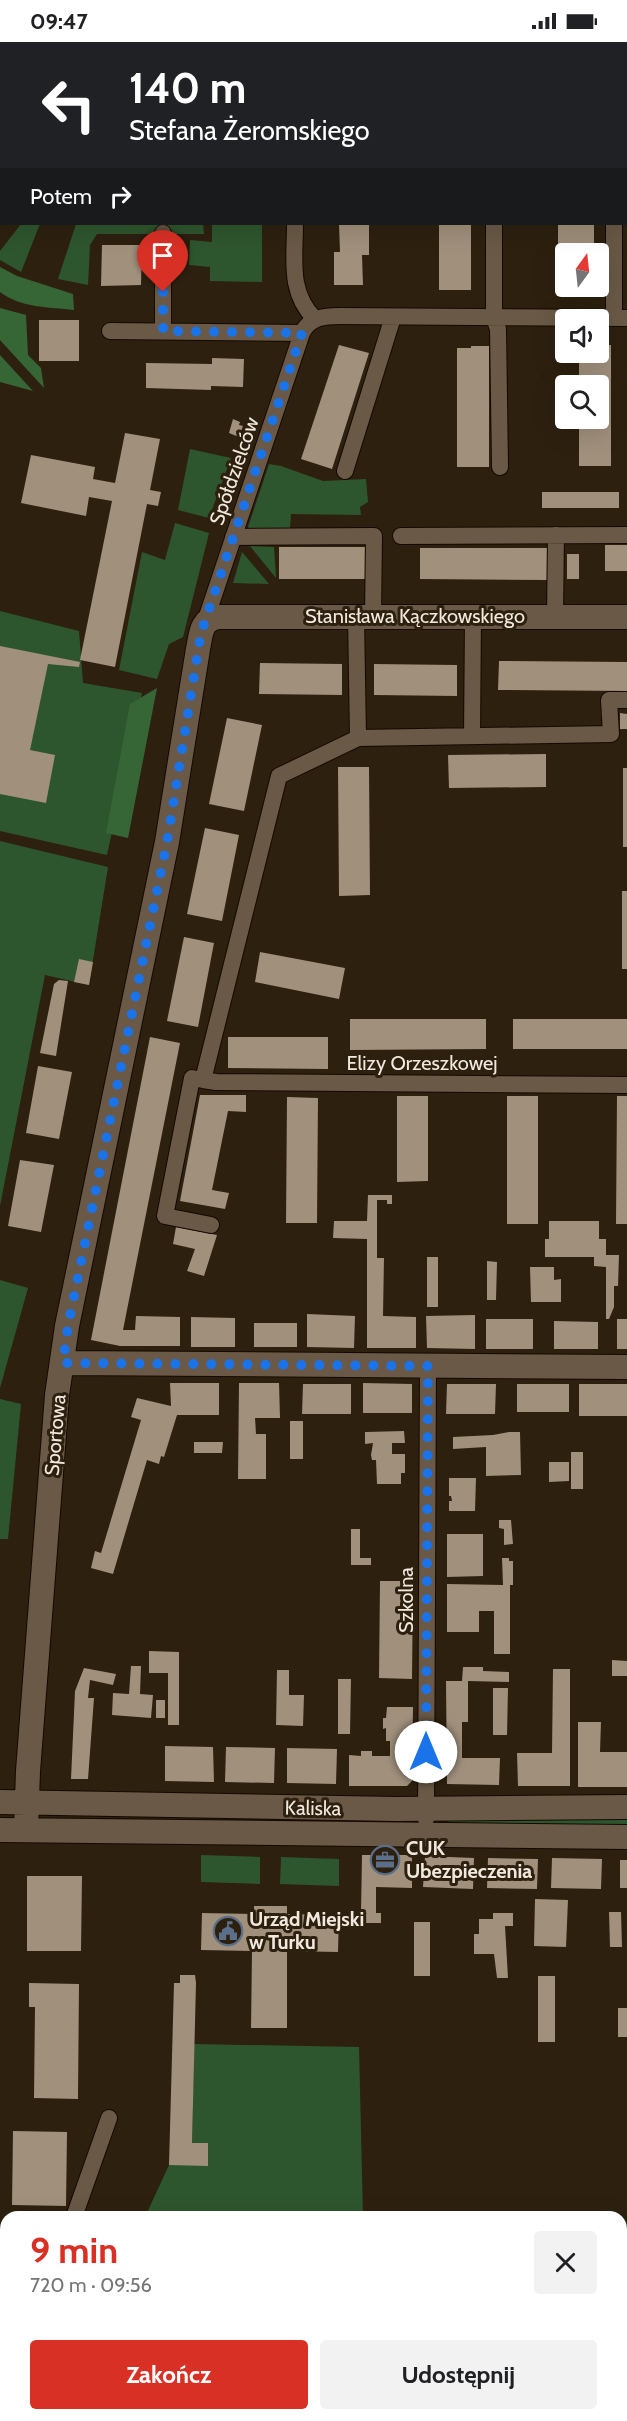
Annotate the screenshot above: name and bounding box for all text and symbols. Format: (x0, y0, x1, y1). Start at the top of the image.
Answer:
text: 09:47 (30, 8, 88, 35)
text: 140 m (129, 62, 246, 114)
icon: left (30, 66, 108, 144)
text: Stefana Żeromskiego (129, 114, 370, 147)
icon: right (104, 180, 137, 213)
text: Potem (30, 183, 92, 210)
pin (137, 230, 188, 292)
icon: arrive (146, 239, 179, 272)
north arrow (555, 243, 609, 297)
map controls (555, 243, 609, 429)
button: sound (555, 309, 609, 363)
button: search (555, 375, 609, 429)
street label: Spółdzielców (204, 413, 264, 528)
street label: Stanisława Kączkowskiego (305, 604, 525, 628)
street label: Elizy Orzeszkowej (346, 1051, 498, 1075)
street label: Sportowa (39, 1393, 71, 1477)
street label: Szkolna (394, 1567, 418, 1633)
position arrow (394, 1720, 458, 1784)
street label: Kaliska (284, 1796, 342, 1820)
place label: CUK Ubezpieczenia (406, 1836, 532, 1883)
office icon: CUK Ubezpieczenia (369, 1844, 401, 1876)
place label: Urząd Miejski w Turku (249, 1907, 364, 1954)
public building icon: Urząd Miejski w Turku (212, 1915, 244, 1947)
text: 9 min (30, 2228, 118, 2272)
button: close (534, 2231, 597, 2294)
text: 720 m · 09:56 (30, 2273, 152, 2297)
button: Zakończ (30, 2340, 308, 2409)
button: Udostępnij (320, 2340, 597, 2409)

